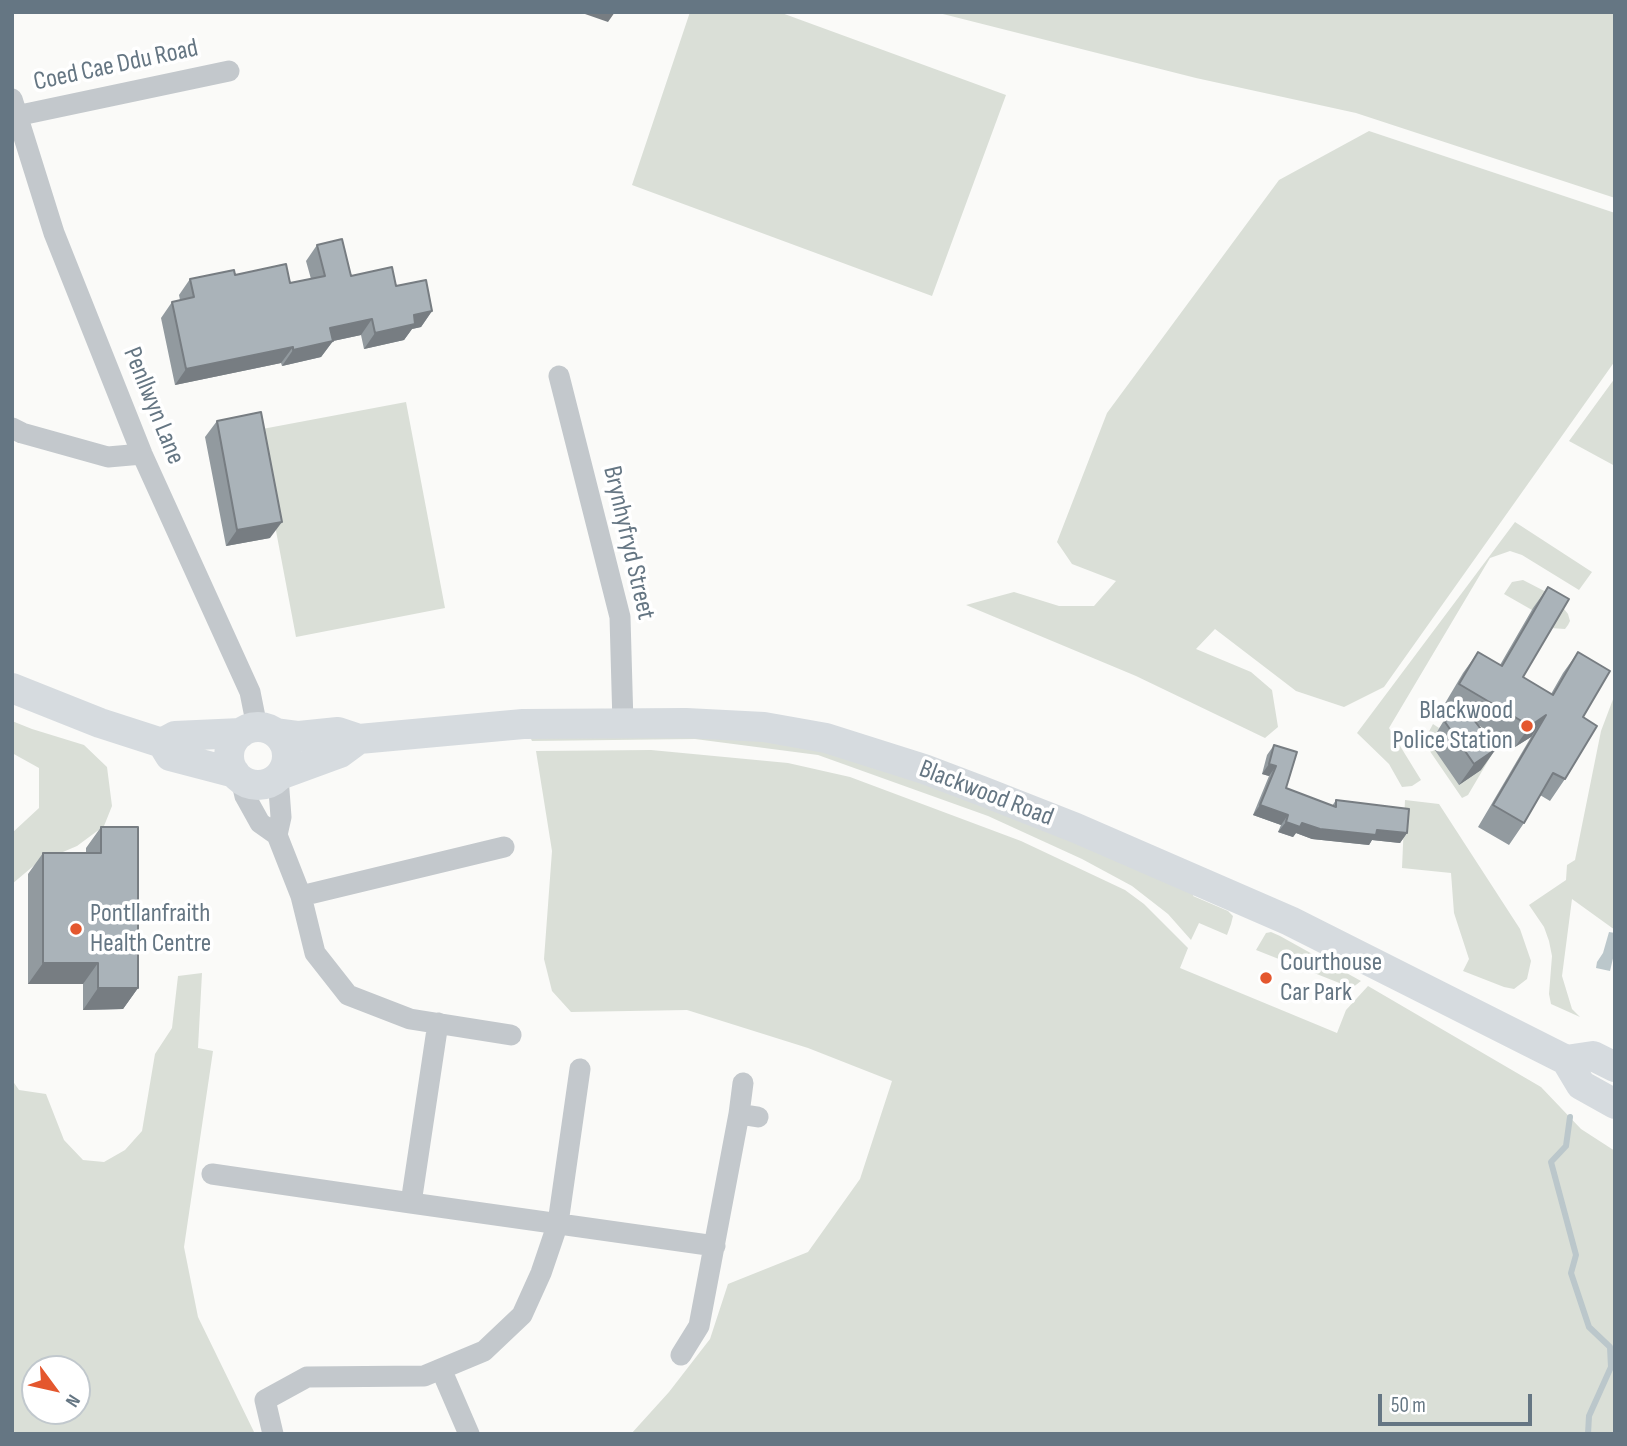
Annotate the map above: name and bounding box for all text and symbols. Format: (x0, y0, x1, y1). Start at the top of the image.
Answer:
street label: Coed Cae Ddu Road (31, 33, 201, 99)
street label: Penllwyn Lane (115, 343, 191, 469)
street label: Brynhyfryd Street (595, 463, 661, 623)
place label: Blackwood Police Station (1393, 695, 1513, 756)
marker: Blackwood Police Station (1519, 718, 1535, 734)
street label: Blackwood Road (915, 754, 1057, 834)
place label: Pontllanfraith Health Centre (90, 898, 211, 960)
marker: Pontllanfraith Health Centre (68, 921, 84, 937)
place label: Courthouse Car Park (1280, 947, 1382, 1009)
marker: Courthouse Car Park (1258, 970, 1274, 986)
north arrow (21, 1355, 91, 1425)
scale bar (1382, 1380, 1536, 1424)
text: N (60, 1390, 85, 1411)
text: 50 m (1391, 1393, 1426, 1418)

